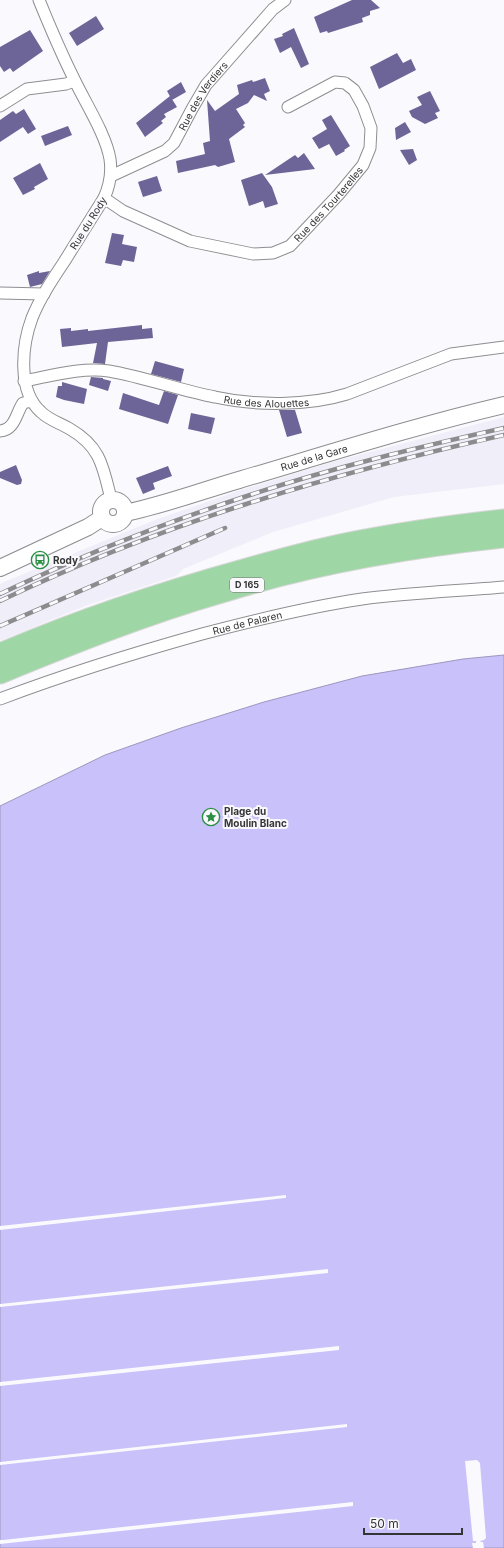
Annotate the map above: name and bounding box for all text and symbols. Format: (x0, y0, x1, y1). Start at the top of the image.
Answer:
street label: Rue des Verdiers (176, 59, 230, 132)
street label: Rue des Tourterelles (291, 164, 365, 244)
street label: Rue du Rody (67, 194, 109, 252)
street label: Rue des Alouettes (223, 393, 310, 409)
street label: Rue de la Gare (279, 442, 349, 473)
bus stop icon: Rody (30, 550, 50, 570)
place label: Rody (53, 554, 78, 567)
road number: D 165 (230, 578, 264, 592)
street label: Rue de Palaren (211, 608, 283, 637)
place label: Plage du Moulin Blanc (224, 805, 287, 829)
place icon: Plage du Moulin Blanc (201, 807, 221, 827)
scale bar (364, 1510, 462, 1536)
text: 50 m (370, 1516, 399, 1531)

